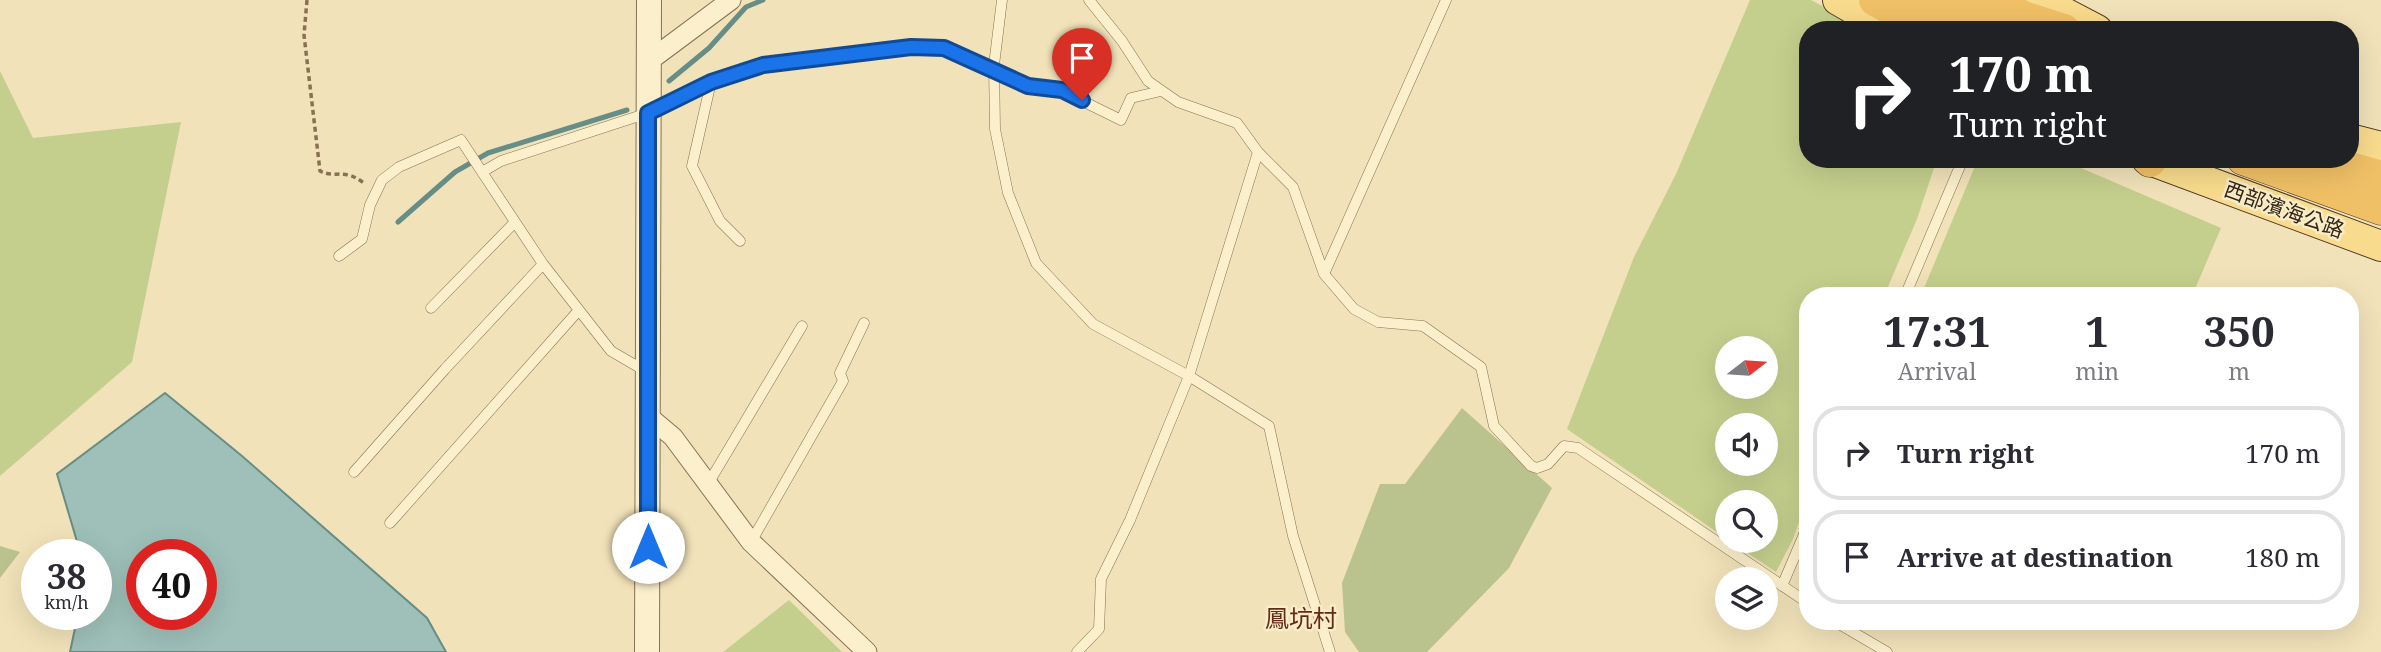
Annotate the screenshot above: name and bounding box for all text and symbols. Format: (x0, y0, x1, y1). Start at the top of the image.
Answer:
pin (1052, 28, 1112, 100)
icon: arrive (1063, 39, 1101, 77)
text: 170 m (1949, 40, 2093, 106)
icon: right (1834, 49, 1925, 140)
text: Turn right (1949, 103, 2107, 146)
street label: 西部濱海公路 (2220, 174, 2348, 244)
text: 17:31 (1883, 302, 1991, 359)
text: 1 (2085, 302, 2109, 359)
text: 350 (2203, 302, 2275, 359)
north arrow (1715, 336, 1778, 399)
map controls (1715, 336, 1778, 630)
text: Arrival (1898, 355, 1976, 387)
text: min (2075, 355, 2119, 387)
text: m (2228, 355, 2250, 387)
button: sound (1715, 413, 1778, 476)
icon: right (1838, 434, 1876, 472)
text: Turn right (1897, 435, 2034, 471)
text: 170 m (2245, 435, 2320, 471)
button: search (1715, 490, 1778, 553)
position arrow (611, 510, 685, 584)
icon: arrive (1838, 538, 1876, 576)
speed limit sign: 40 (126, 539, 217, 630)
text: Arrive at destination (1897, 539, 2173, 575)
text: 180 m (2245, 539, 2320, 575)
text: 38 (47, 552, 86, 599)
button: layers (1715, 567, 1778, 630)
text: km/h (44, 590, 89, 614)
district label: 鳳坑村 (1265, 601, 1337, 634)

